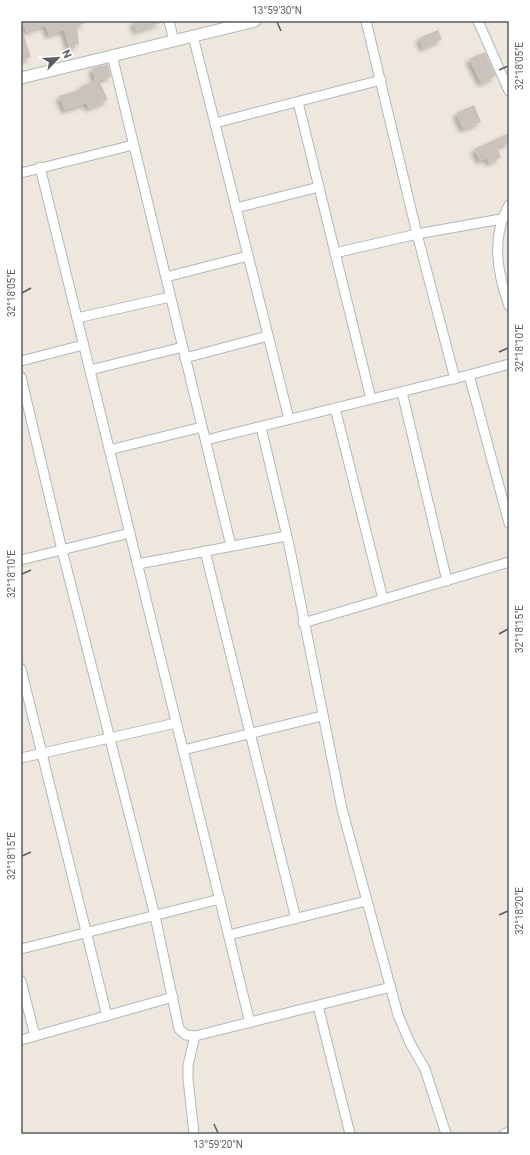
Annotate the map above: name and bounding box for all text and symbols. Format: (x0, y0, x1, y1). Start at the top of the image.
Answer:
text: 13°59'30"N (252, 5, 302, 16)
north arrow (38, 38, 78, 78)
text: 32°18'05"E (514, 42, 525, 90)
text: N (59, 48, 74, 60)
text: 32°18'05"E (6, 269, 17, 317)
text: 32°18'10"E (514, 324, 525, 372)
text: 32°18'10"E (6, 550, 17, 598)
text: 32°18'15"E (514, 605, 525, 653)
text: 32°18'15"E (6, 832, 17, 880)
text: 32°18'20"E (514, 887, 525, 935)
text: 13°59'20"N (193, 1139, 243, 1150)

